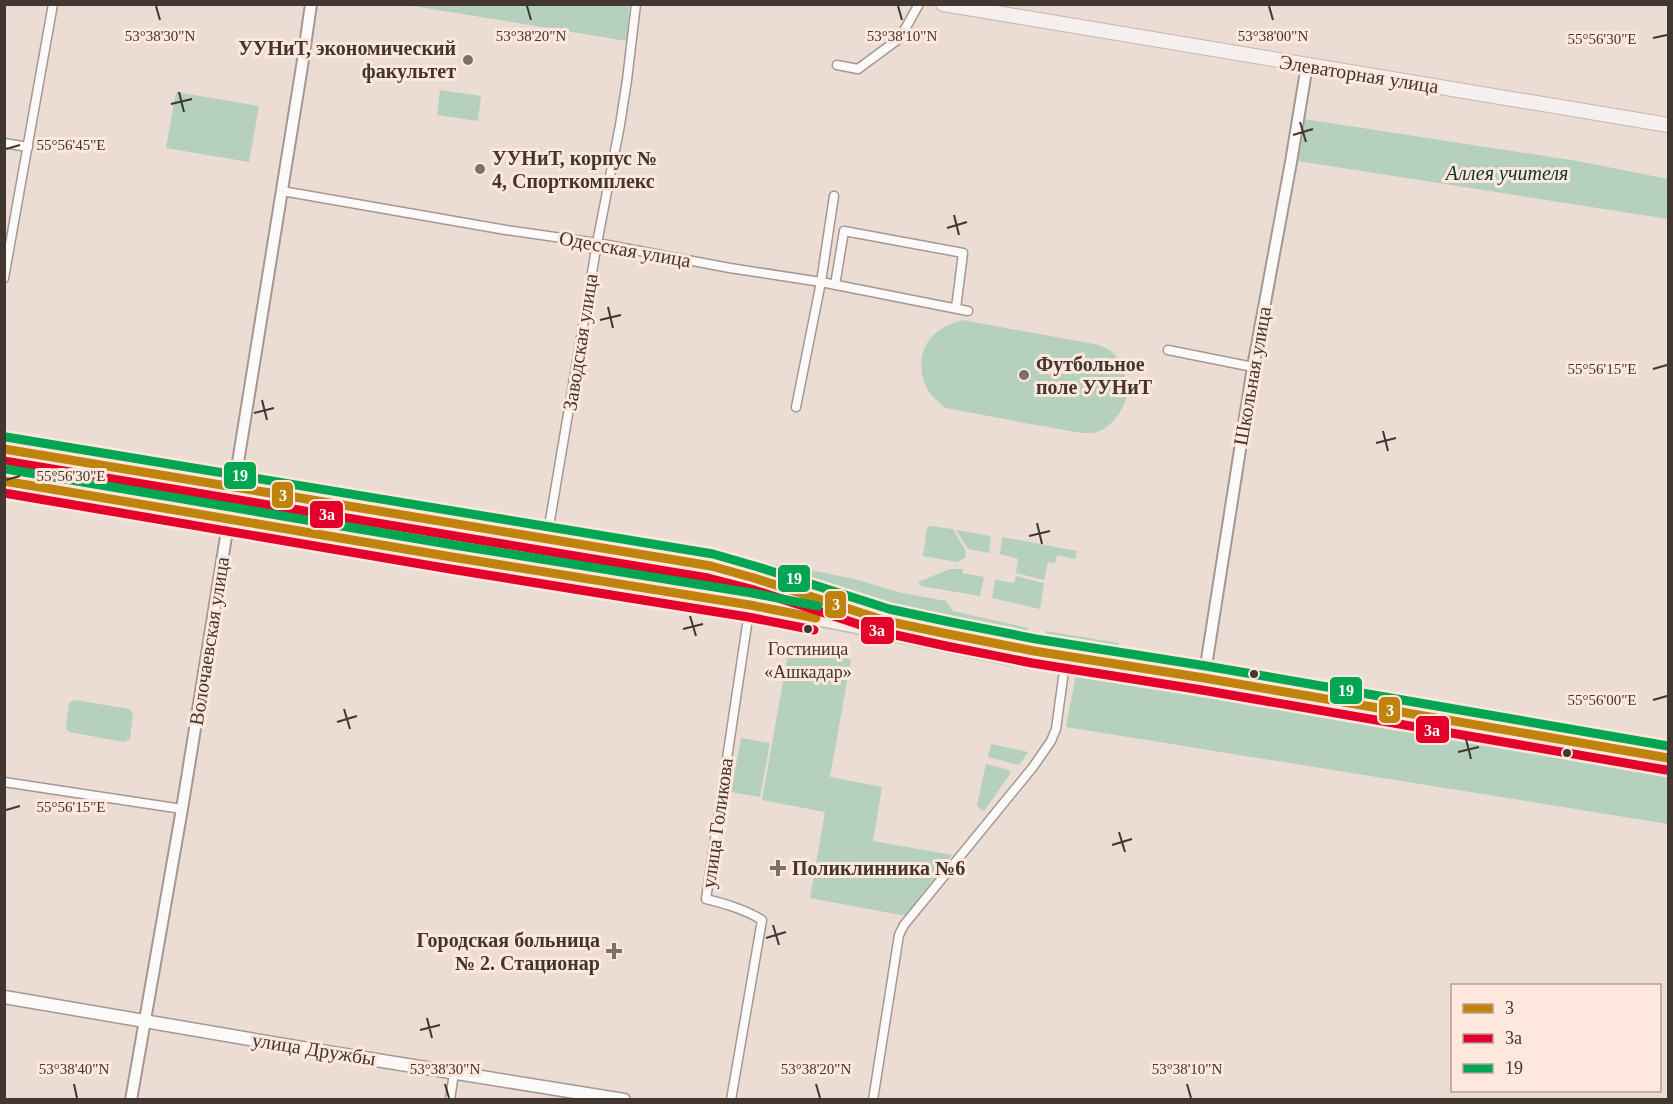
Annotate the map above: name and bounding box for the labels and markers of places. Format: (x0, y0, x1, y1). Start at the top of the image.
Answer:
place label: УУНиТ, экономический факультет (238, 37, 456, 83)
marker: УУНиТ, экономический факультет (461, 53, 475, 67)
place label: УУНиТ, корпус № 4, Спорткомплекс (492, 147, 657, 193)
marker: УУНиТ, корпус № 4, Спорткомплекс (473, 162, 487, 176)
place label: Футбольное поле УУНиТ (1036, 353, 1153, 398)
marker: Футбольное поле УУНиТ (1017, 368, 1031, 382)
marker: Гостиница «Ашкадар» (802, 623, 814, 635)
place label: Гостиница «Ашкадар» (764, 639, 852, 682)
unlabelled marker (1248, 668, 1260, 680)
unlabelled marker (1561, 747, 1573, 759)
place label: Поликлинника №6 (792, 857, 965, 879)
marker: Поликлинника №6 (769, 859, 787, 877)
place label: Городская больница № 2. Стационар (417, 929, 600, 975)
marker: Городская больница № 2. Стационар (605, 942, 623, 960)

